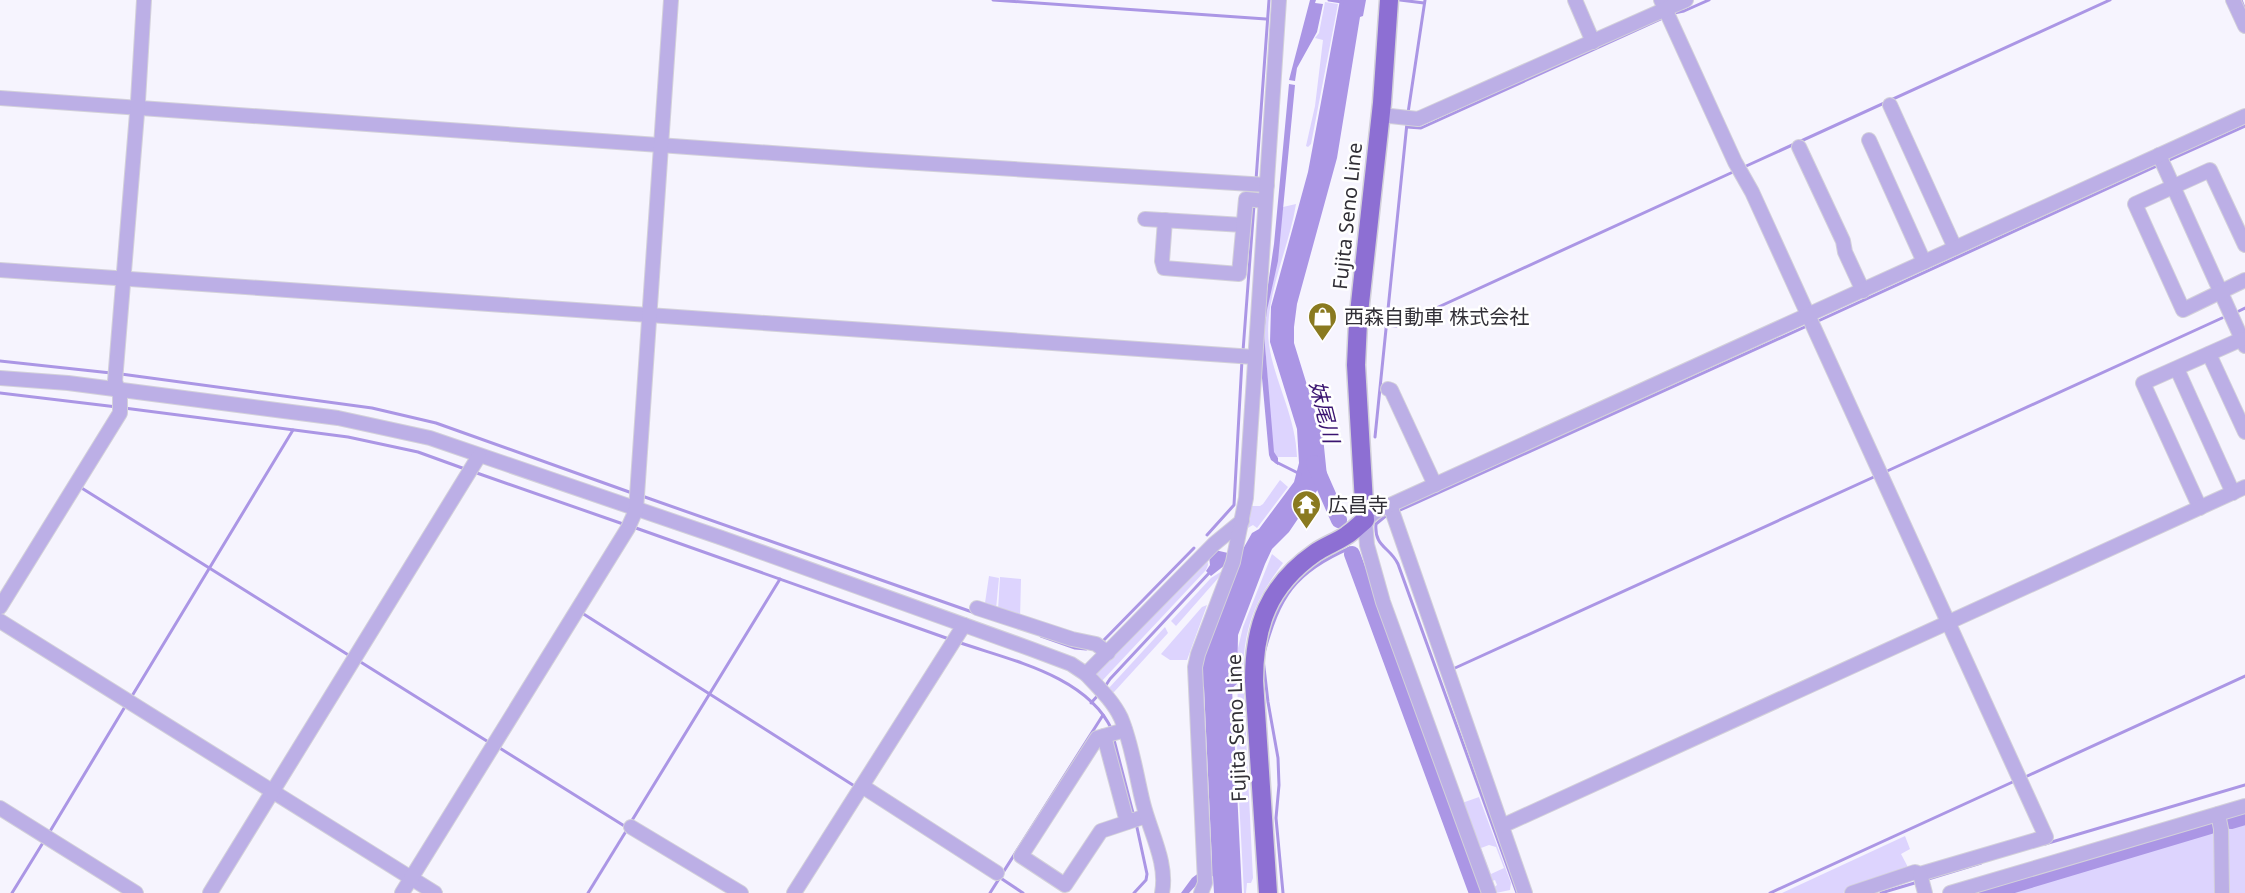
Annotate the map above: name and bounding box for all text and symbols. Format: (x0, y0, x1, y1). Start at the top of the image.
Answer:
street label: Fujita Seno Line (1326, 141, 1368, 291)
shop icon: 西森自動車 株式会社 (1307, 300, 1339, 342)
place label: 西森自動車 株式会社 (1344, 303, 1529, 330)
water label: 妹尾川 (1304, 378, 1347, 448)
temple icon: 広昌寺 (1291, 488, 1323, 530)
place label: 広昌寺 (1328, 491, 1388, 518)
street label: Fujita Seno Line (1220, 654, 1252, 802)

